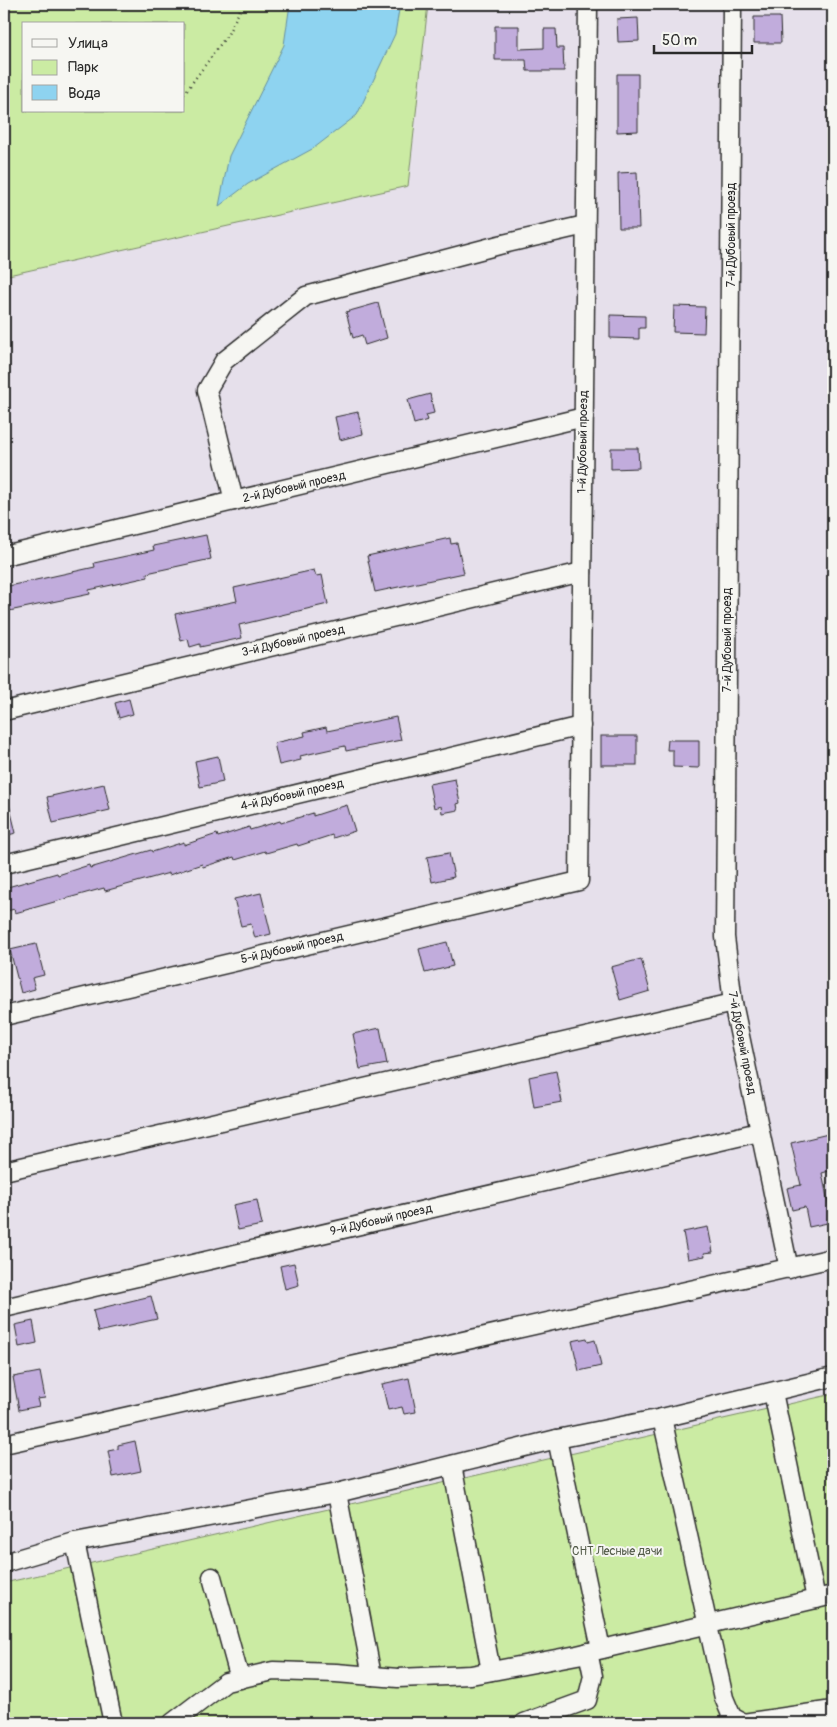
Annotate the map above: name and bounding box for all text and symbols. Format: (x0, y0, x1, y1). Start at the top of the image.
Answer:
legend (22, 22, 185, 112)
scale bar (654, 22, 752, 54)
text: 50 m (662, 31, 697, 50)
text: Улица (68, 34, 108, 53)
text: Парк (68, 58, 99, 77)
text: Вода (68, 84, 101, 103)
street label: 7-й Дубовый проезд (724, 182, 739, 287)
street label: 1-й Дубовый проезд (575, 390, 591, 494)
street label: 2-й Дубовый проезд (241, 468, 348, 506)
street label: 7-й Дубовый проезд (720, 587, 735, 692)
street label: 3-й Дубовый проезд (240, 622, 347, 660)
street label: 4-й Дубовый проезд (239, 776, 346, 814)
street label: 5-й Дубовый проезд (239, 929, 345, 967)
street label: 7-й Дубовый проезд (725, 990, 759, 1097)
street label: 9-й Дубовый проезд (328, 1201, 434, 1239)
park label: СНТ Лесные дачи (572, 1544, 663, 1559)

